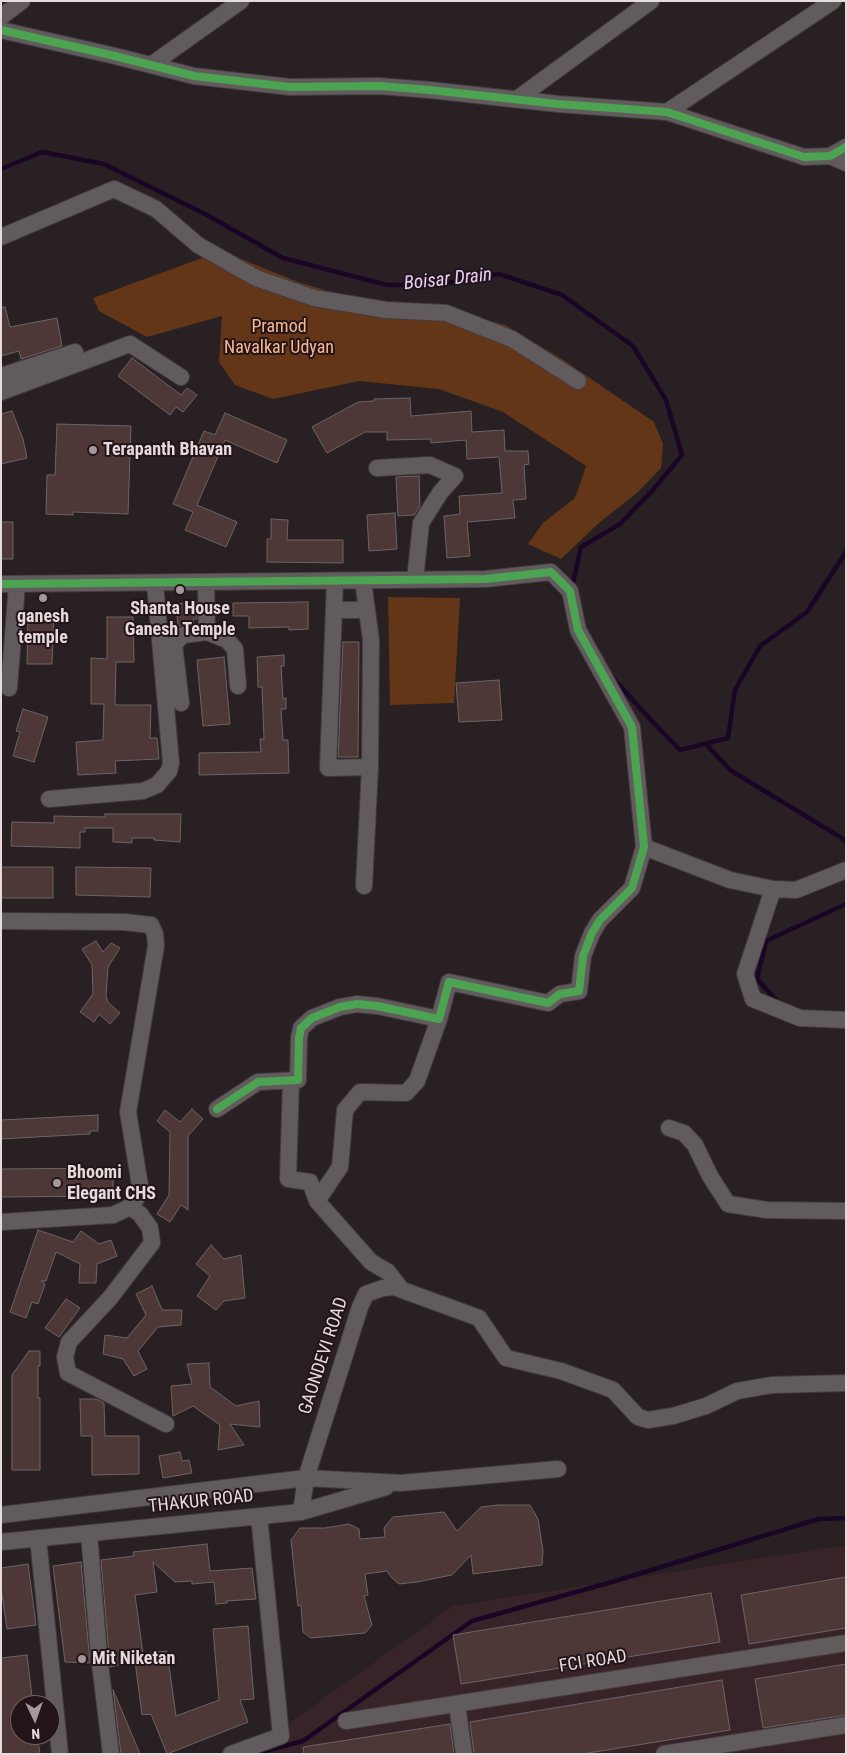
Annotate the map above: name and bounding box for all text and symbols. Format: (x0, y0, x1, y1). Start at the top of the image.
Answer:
water label: Boisar Drain (403, 264, 493, 296)
park label: Pramod Navalkar Udyan (224, 316, 334, 358)
place label: Terapanth Bhavan (103, 439, 232, 461)
marker: Terapanth Bhavan (87, 444, 99, 456)
marker: Shanta House Ganesh Temple (174, 584, 186, 596)
marker: ganesh temple (37, 592, 49, 604)
place label: Shanta House Ganesh Temple (125, 598, 235, 640)
place label: ganesh temple (17, 606, 69, 649)
place label: Bhoomi Elegant CHS (67, 1162, 156, 1204)
marker: Bhoomi Elegant CHS (51, 1177, 63, 1189)
street label: GAONDEVI ROAD (295, 1295, 353, 1417)
street label: THAKUR ROAD (147, 1486, 255, 1518)
street label: FCI ROAD (558, 1646, 628, 1678)
place label: Mit Niketan (92, 1648, 175, 1670)
marker: Mit Niketan (76, 1653, 88, 1665)
north arrow (10, 1695, 60, 1745)
text: N (31, 1726, 40, 1742)

